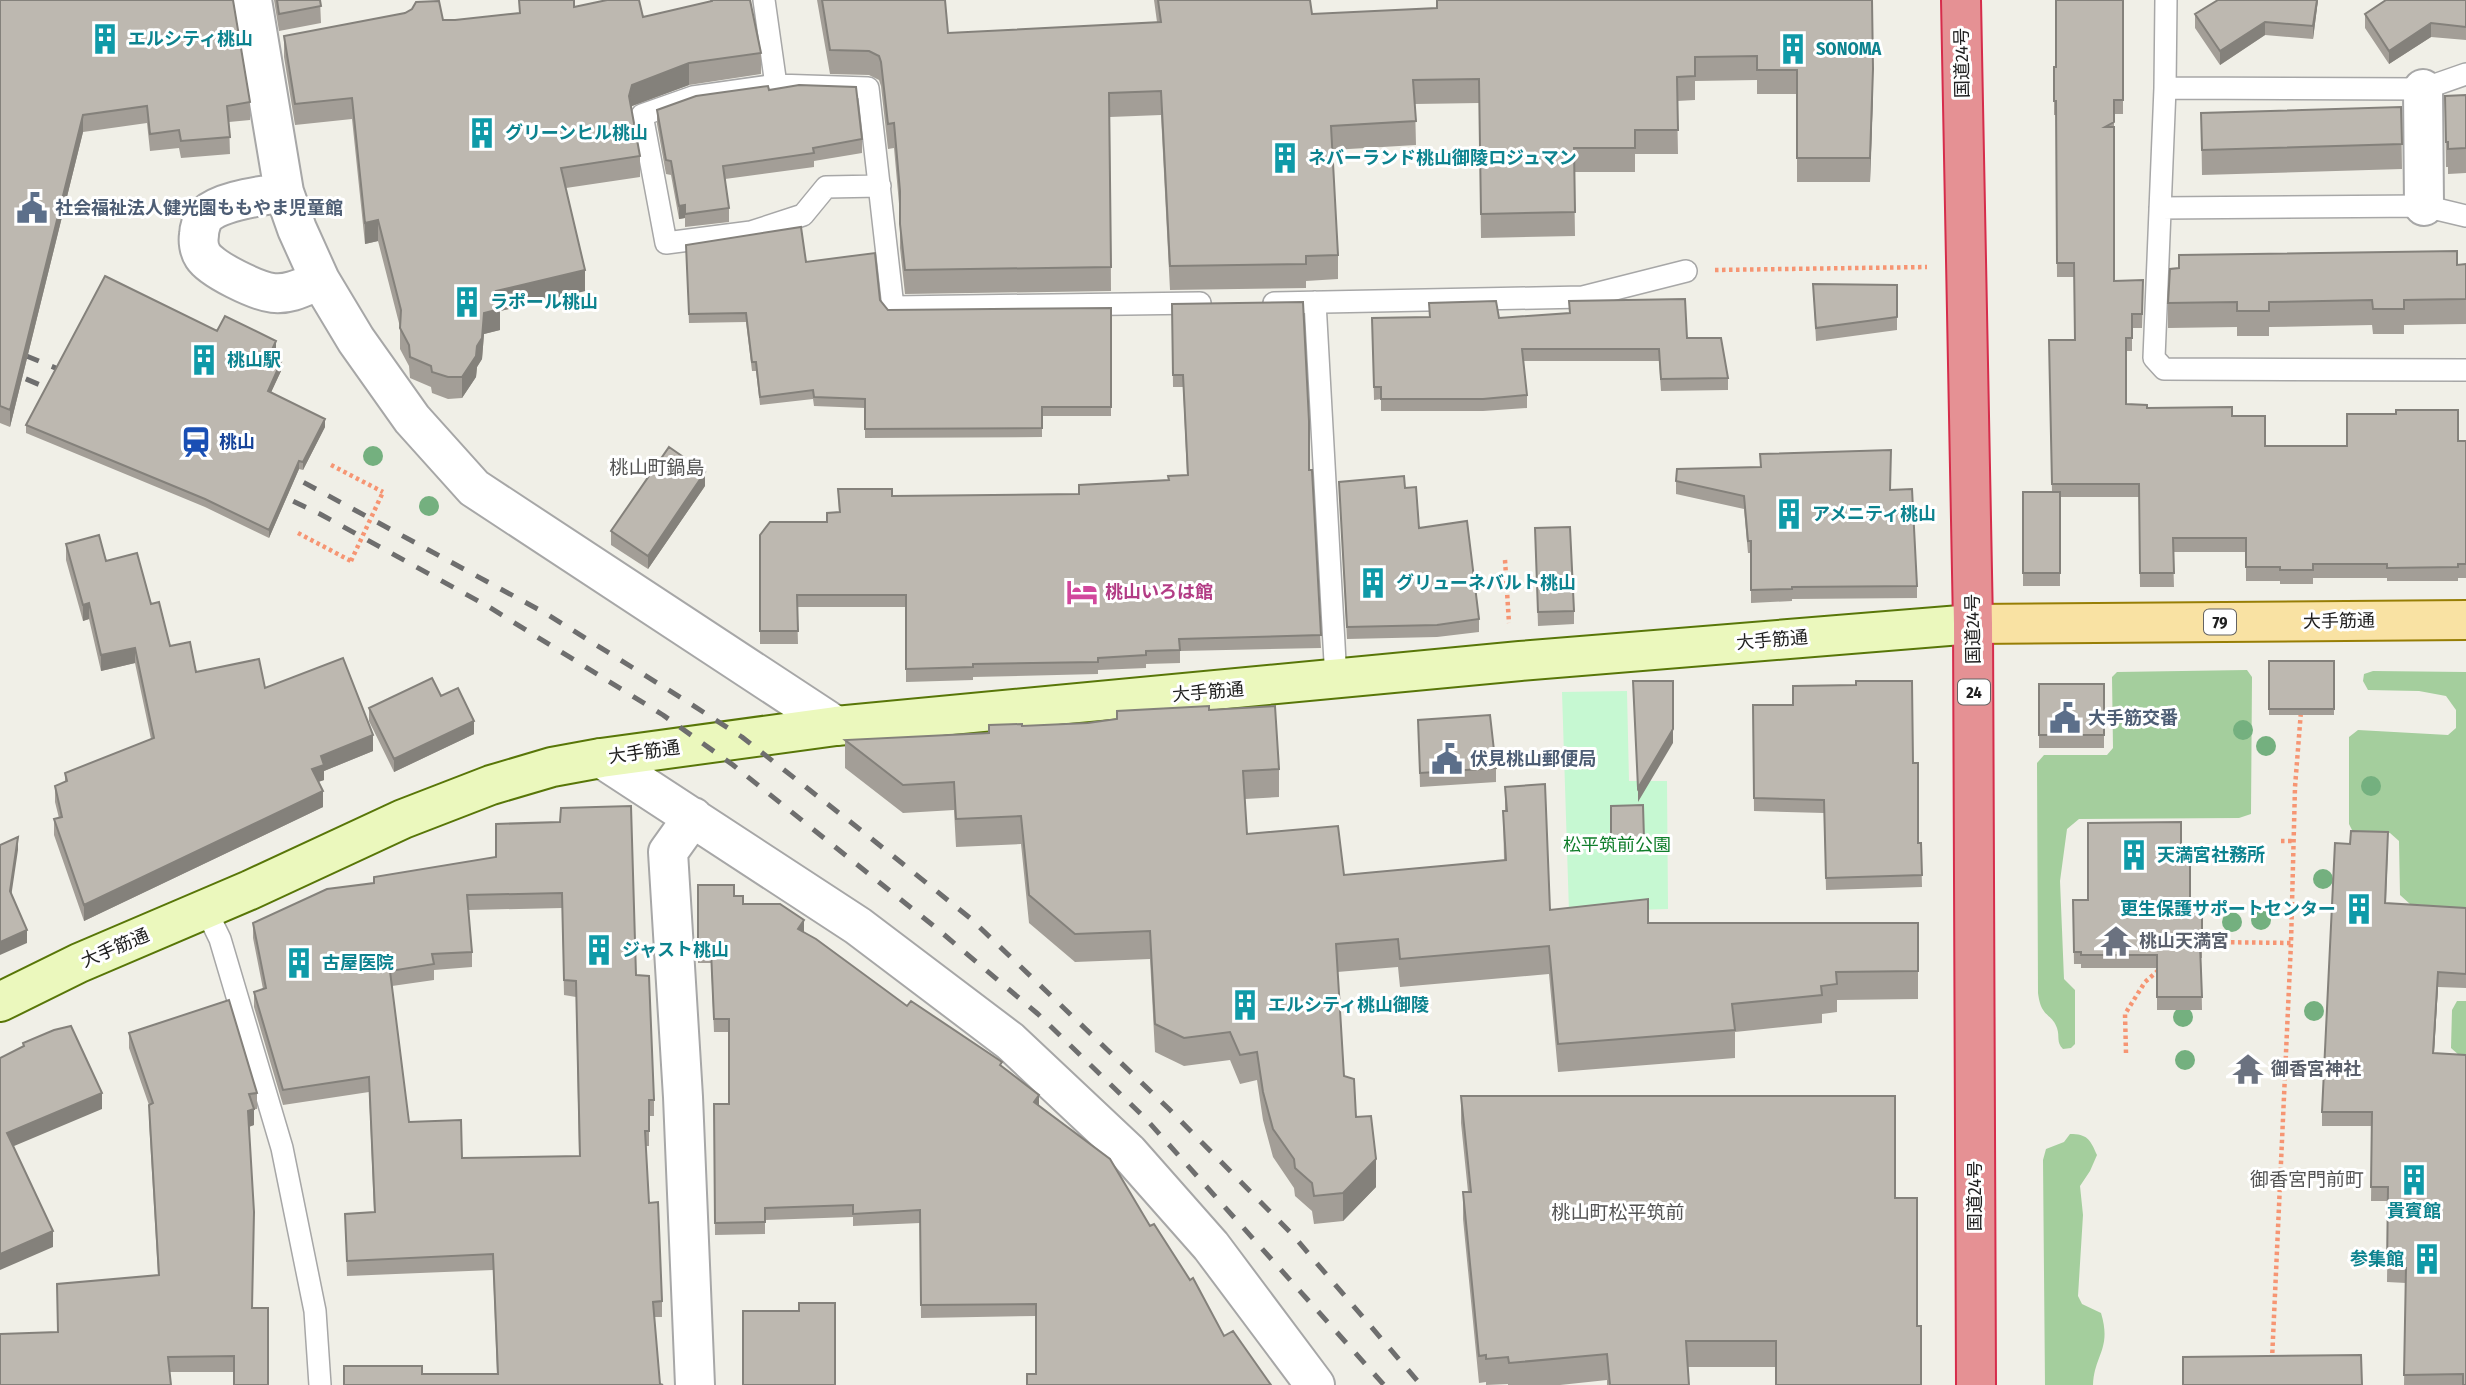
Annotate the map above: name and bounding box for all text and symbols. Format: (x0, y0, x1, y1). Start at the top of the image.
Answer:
building icon: エルシティ桃山 (88, 22, 122, 56)
place label: エルシティ桃山 (128, 28, 253, 50)
street label: 国道24号 (1950, 28, 1974, 98)
building icon: SONOMA (1776, 32, 1810, 66)
place label: SONOMA (1816, 38, 1882, 60)
building icon: グリーンヒル桃山 (465, 116, 499, 150)
place label: グリーンヒル桃山 (505, 122, 648, 144)
building icon: ネバーランド桃山御陵ロジュマン (1268, 141, 1302, 175)
place label: ネバーランド桃山御陵ロジュマン (1308, 147, 1577, 169)
public building icon: 社会福祉法人健光園ももやま児童館 (15, 191, 49, 225)
place label: 社会福祉法人健光園ももやま児童館 (55, 197, 343, 219)
building icon: ラポール桃山 (450, 285, 484, 319)
place label: ラポール桃山 (490, 291, 598, 313)
building icon: 桃山駅 (187, 343, 221, 377)
place label: 桃山駅 (227, 349, 281, 371)
station icon: 桃山 (179, 425, 213, 459)
place label: 桃山 (219, 431, 255, 453)
district label: 桃山町鍋島 (609, 456, 705, 479)
building icon: アメニティ桃山 (1772, 497, 1806, 531)
place label: アメニティ桃山 (1812, 503, 1936, 525)
building icon: グリューネバルト桃山 (1356, 566, 1390, 600)
place label: グリューネバルト桃山 (1396, 572, 1576, 594)
hotel icon: 桃山いろは館 (1065, 575, 1099, 609)
place label: 桃山いろは館 (1105, 581, 1213, 603)
street label: 国道24号 (1961, 594, 1985, 664)
street label: 大手筋通 (2303, 609, 2375, 633)
road number: 79 (2204, 610, 2236, 635)
street label: 大手筋通 (1735, 626, 1809, 654)
street label: 大手筋通 (1171, 678, 1245, 706)
road number: 24 (1958, 680, 1990, 705)
public building icon: 大手筋交番 (2048, 701, 2082, 735)
place label: 大手筋交番 (2088, 707, 2178, 729)
street label: 大手筋通 (607, 736, 681, 768)
public building icon: 伏見桃山郵便局 (1430, 742, 1464, 776)
place label: 伏見桃山郵便局 (1470, 748, 1596, 770)
park label: 松平筑前公園 (1563, 834, 1671, 856)
building icon: 天満宮社務所 (2117, 838, 2151, 872)
place label: 天満宮社務所 (2157, 844, 2265, 866)
building icon: 更生保護サポートセンター (2342, 892, 2376, 926)
place label: 更生保護サポートセンター (2120, 898, 2336, 920)
street label: 大手筋通 (78, 924, 152, 972)
temple icon: 桃山天満宮 (2099, 924, 2133, 958)
place label: 桃山天満宮 (2139, 930, 2229, 952)
building icon: ジャスト桃山 (582, 933, 616, 967)
place label: ジャスト桃山 (622, 939, 729, 961)
building icon: 古屋医院 (282, 946, 316, 980)
place label: 古屋医院 (322, 952, 394, 974)
building icon: エルシティ桃山御陵 (1228, 988, 1262, 1022)
place label: エルシティ桃山御陵 (1268, 994, 1429, 1016)
temple icon: 御香宮神社 (2231, 1052, 2265, 1086)
place label: 御香宮神社 (2270, 1058, 2361, 1080)
street label: 国道24号 (1964, 1161, 1986, 1231)
building icon: 貴賓館 (2397, 1163, 2431, 1197)
district label: 御香宮門前町 (2250, 1168, 2364, 1191)
place label: 貴賓館 (2387, 1200, 2441, 1222)
district label: 桃山町松平筑前 (1551, 1201, 1685, 1224)
building icon: 参集館 (2410, 1242, 2444, 1276)
place label: 参集館 (2350, 1248, 2404, 1270)

